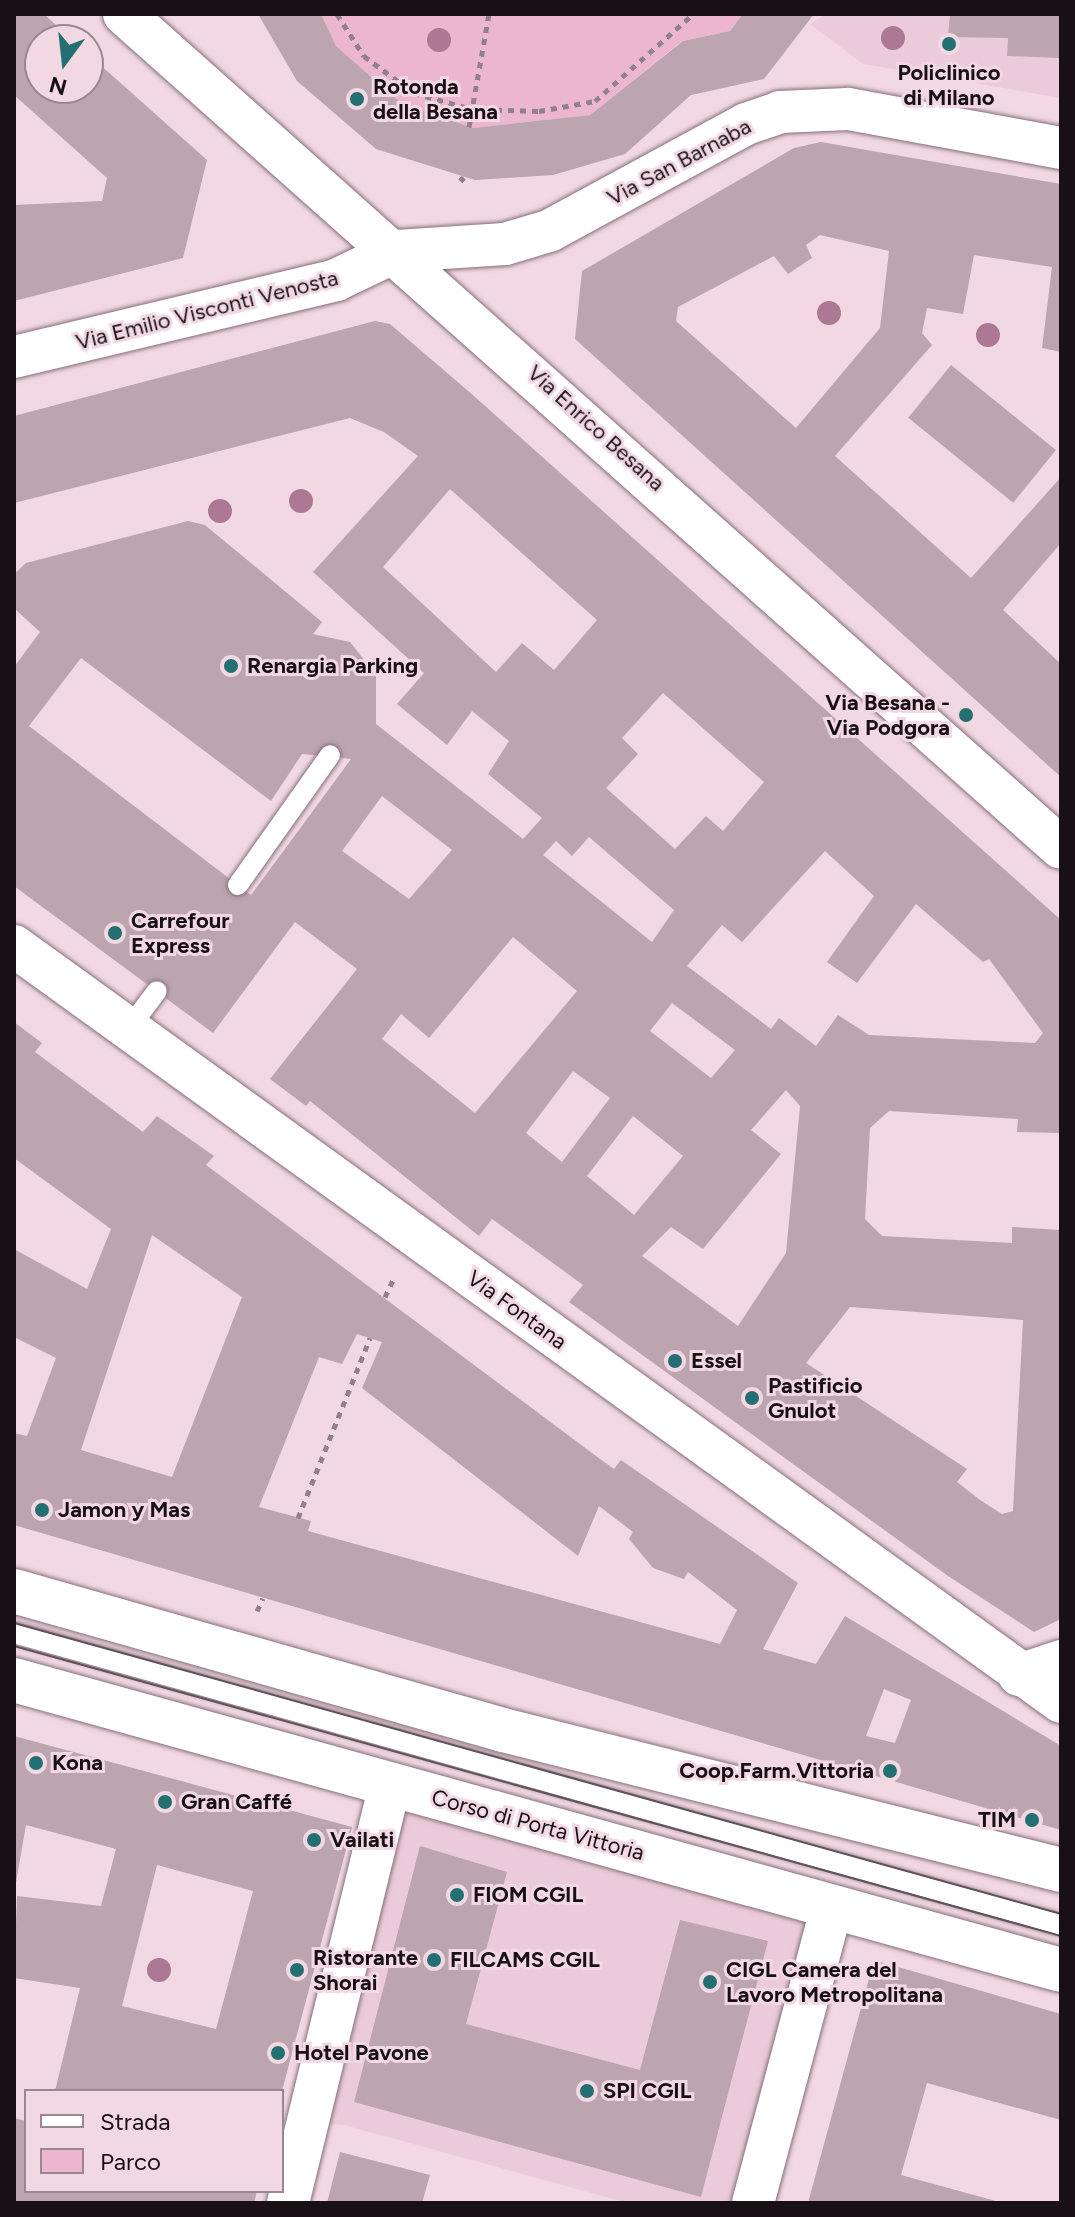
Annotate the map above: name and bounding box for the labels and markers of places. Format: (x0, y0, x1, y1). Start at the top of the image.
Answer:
marker: Policlinico di Milano (938, 33, 960, 55)
place label: Policlinico di Milano (897, 59, 1001, 110)
place label: Rotonda della Besana (373, 73, 498, 124)
marker: Rotonda della Besana (348, 90, 366, 108)
place label: Renargia Parking (247, 653, 418, 679)
marker: Renargia Parking (222, 657, 240, 675)
place label: Via Besana - Via Podgora (825, 689, 950, 740)
marker: Via Besana - Via Podgora (957, 706, 975, 724)
place label: Carrefour Express (131, 907, 230, 958)
marker: Carrefour Express (106, 924, 124, 942)
place label: Essel (691, 1348, 742, 1374)
marker: Essel (666, 1352, 684, 1370)
place label: Pastificio Gnulot (768, 1372, 863, 1424)
marker: Pastificio Gnulot (743, 1389, 761, 1407)
place label: Jamon y Mas (58, 1497, 190, 1523)
marker: Jamon y Mas (33, 1501, 51, 1519)
place label: Kona (52, 1750, 103, 1776)
marker: Kona (27, 1754, 45, 1772)
place label: Coop.Farm.Vittoria (679, 1758, 874, 1784)
marker: Coop.Farm.Vittoria (881, 1762, 899, 1780)
place label: Gran Caffé (181, 1789, 292, 1815)
marker: Gran Caffé (156, 1793, 174, 1811)
place label: TIM (978, 1807, 1016, 1833)
marker: TIM (1023, 1811, 1041, 1829)
place label: Vailati (330, 1827, 394, 1853)
marker: Vailati (305, 1831, 323, 1849)
place label: FIOM CGIL (473, 1882, 583, 1908)
marker: FIOM CGIL (448, 1886, 466, 1904)
place label: Ristorante Shorai (313, 1944, 418, 1996)
place label: FILCAMS CGIL (450, 1947, 600, 1973)
marker: FILCAMS CGIL (425, 1951, 443, 1969)
place label: CIGL Camera del Lavoro Metropolitana (726, 1956, 943, 2008)
marker: Ristorante Shorai (288, 1961, 306, 1979)
marker: CIGL Camera del Lavoro Metropolitana (701, 1973, 719, 1991)
place label: Hotel Pavone (294, 2040, 429, 2066)
marker: Hotel Pavone (269, 2044, 287, 2062)
place label: SPI CGIL (603, 2078, 692, 2104)
marker: SPI CGIL (578, 2082, 596, 2100)

